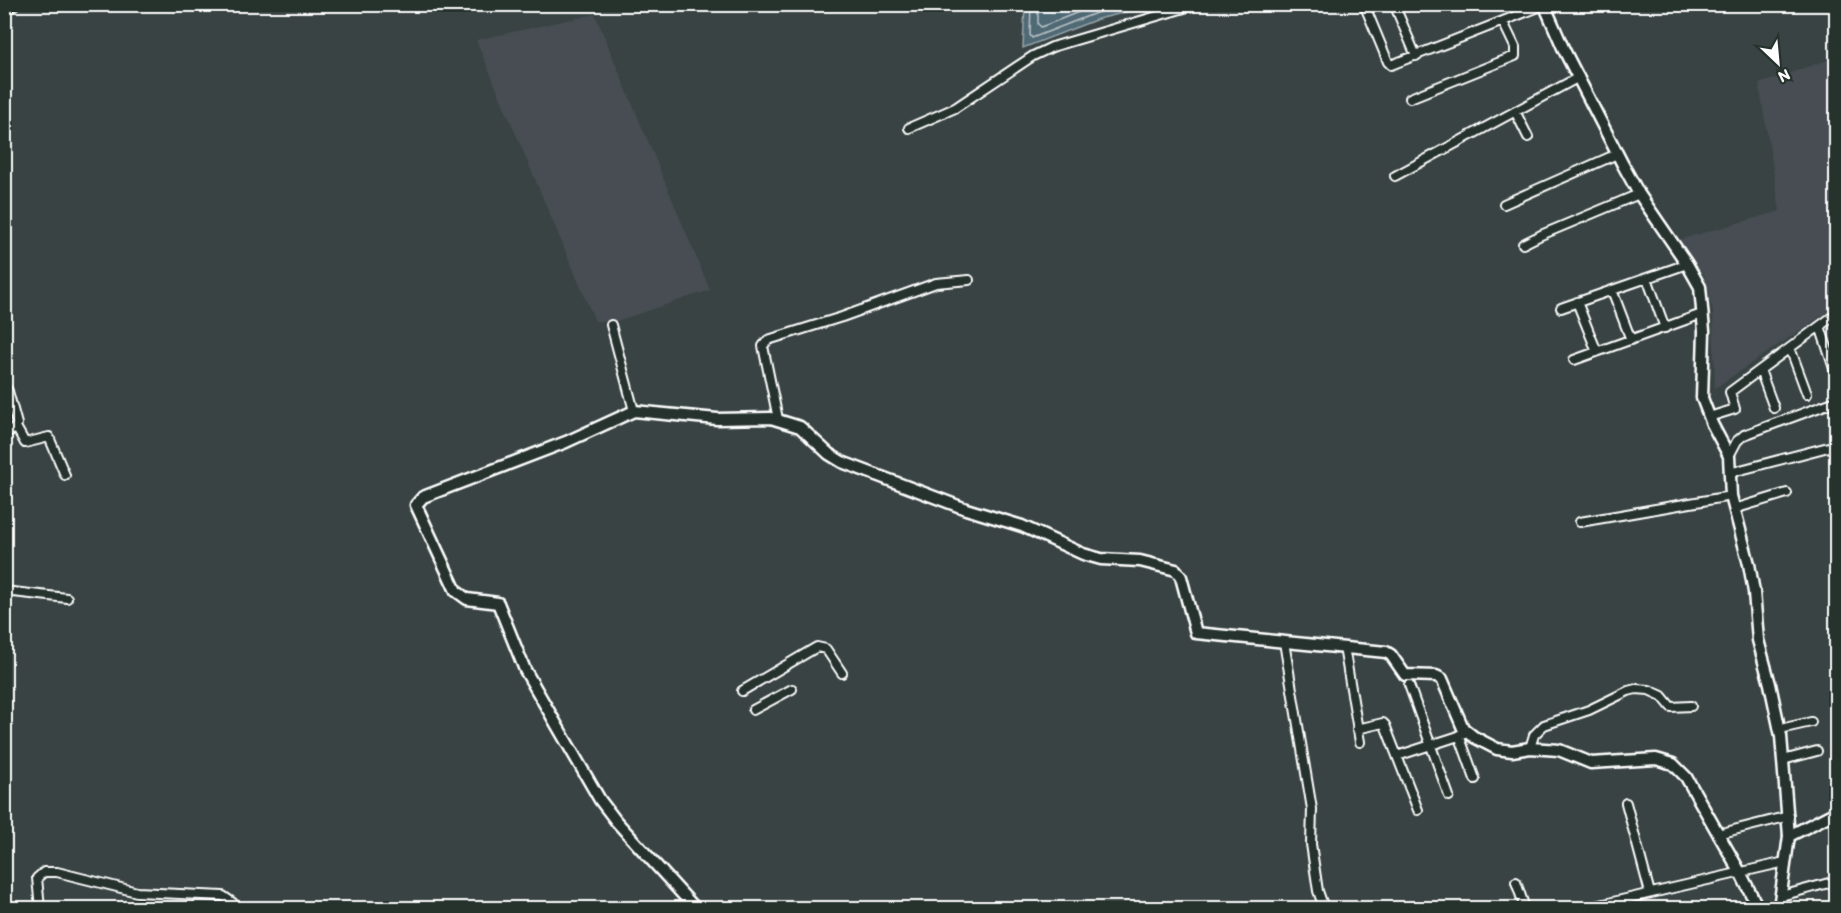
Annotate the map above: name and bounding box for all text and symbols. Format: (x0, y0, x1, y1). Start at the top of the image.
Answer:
north arrow (1748, 33, 1808, 93)
text: N (1775, 65, 1793, 87)

